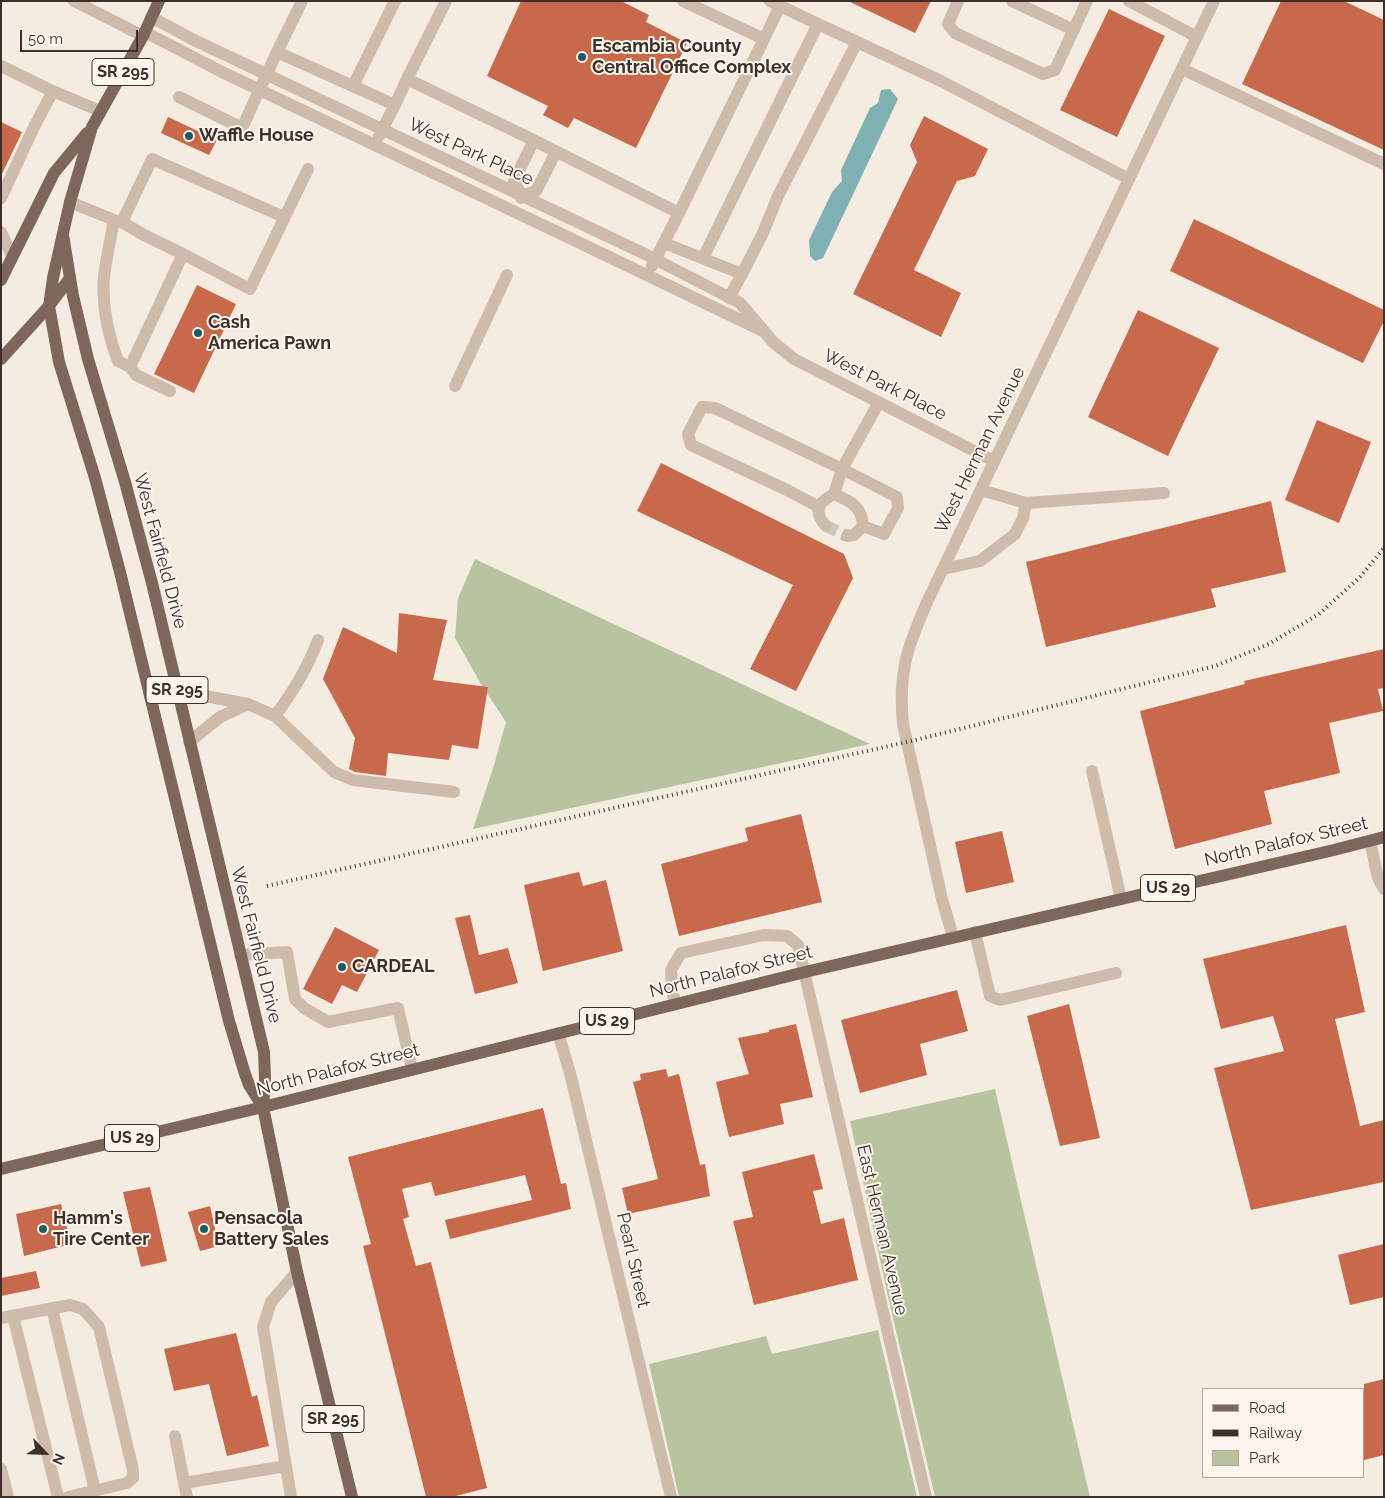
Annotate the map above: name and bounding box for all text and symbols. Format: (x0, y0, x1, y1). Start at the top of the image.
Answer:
scale bar (22, 20, 140, 52)
text: 50 m (28, 30, 63, 48)
place label: Escambia County Central Office Complex (592, 36, 791, 78)
marker: Escambia County Central Office Complex (576, 51, 588, 63)
road number: SR 295 (92, 58, 154, 86)
street label: West Park Place (405, 114, 537, 190)
place label: Waffle House (199, 125, 314, 147)
marker: Waffle House (183, 130, 195, 142)
place label: Cash America Pawn (208, 312, 331, 354)
marker: Cash America Pawn (192, 327, 204, 339)
street label: West Park Place (820, 345, 950, 425)
street label: West Herman Avenue (930, 363, 1030, 537)
street label: West Fairfield Drive (129, 471, 191, 631)
road number: SR 295 (146, 676, 208, 704)
street label: North Palafox Street (1202, 813, 1370, 871)
street label: West Fairfield Drive (226, 865, 286, 1025)
road number: US 29 (1140, 874, 1196, 901)
street label: North Palafox Street (647, 941, 815, 1003)
place label: CARDEAL (352, 956, 435, 978)
marker: CARDEAL (336, 961, 348, 973)
road number: US 29 (580, 1008, 634, 1034)
street label: North Palafox Street (254, 1039, 422, 1101)
road number: US 29 (104, 1124, 160, 1152)
street label: East Herman Avenue (852, 1142, 912, 1318)
place label: Hamm's Tire Center (53, 1208, 149, 1250)
place label: Pensacola Battery Sales (214, 1208, 329, 1250)
street label: Pearl Street (612, 1210, 654, 1310)
marker: Hamm's Tire Center (37, 1223, 49, 1235)
marker: Pensacola Battery Sales (198, 1223, 210, 1235)
legend (1202, 1388, 1365, 1478)
text: Road (1249, 1399, 1285, 1417)
road number: SR 295 (302, 1406, 364, 1432)
text: Railway (1249, 1424, 1302, 1442)
north arrow (20, 1428, 70, 1478)
text: Park (1249, 1449, 1280, 1467)
text: N (49, 1451, 68, 1467)

